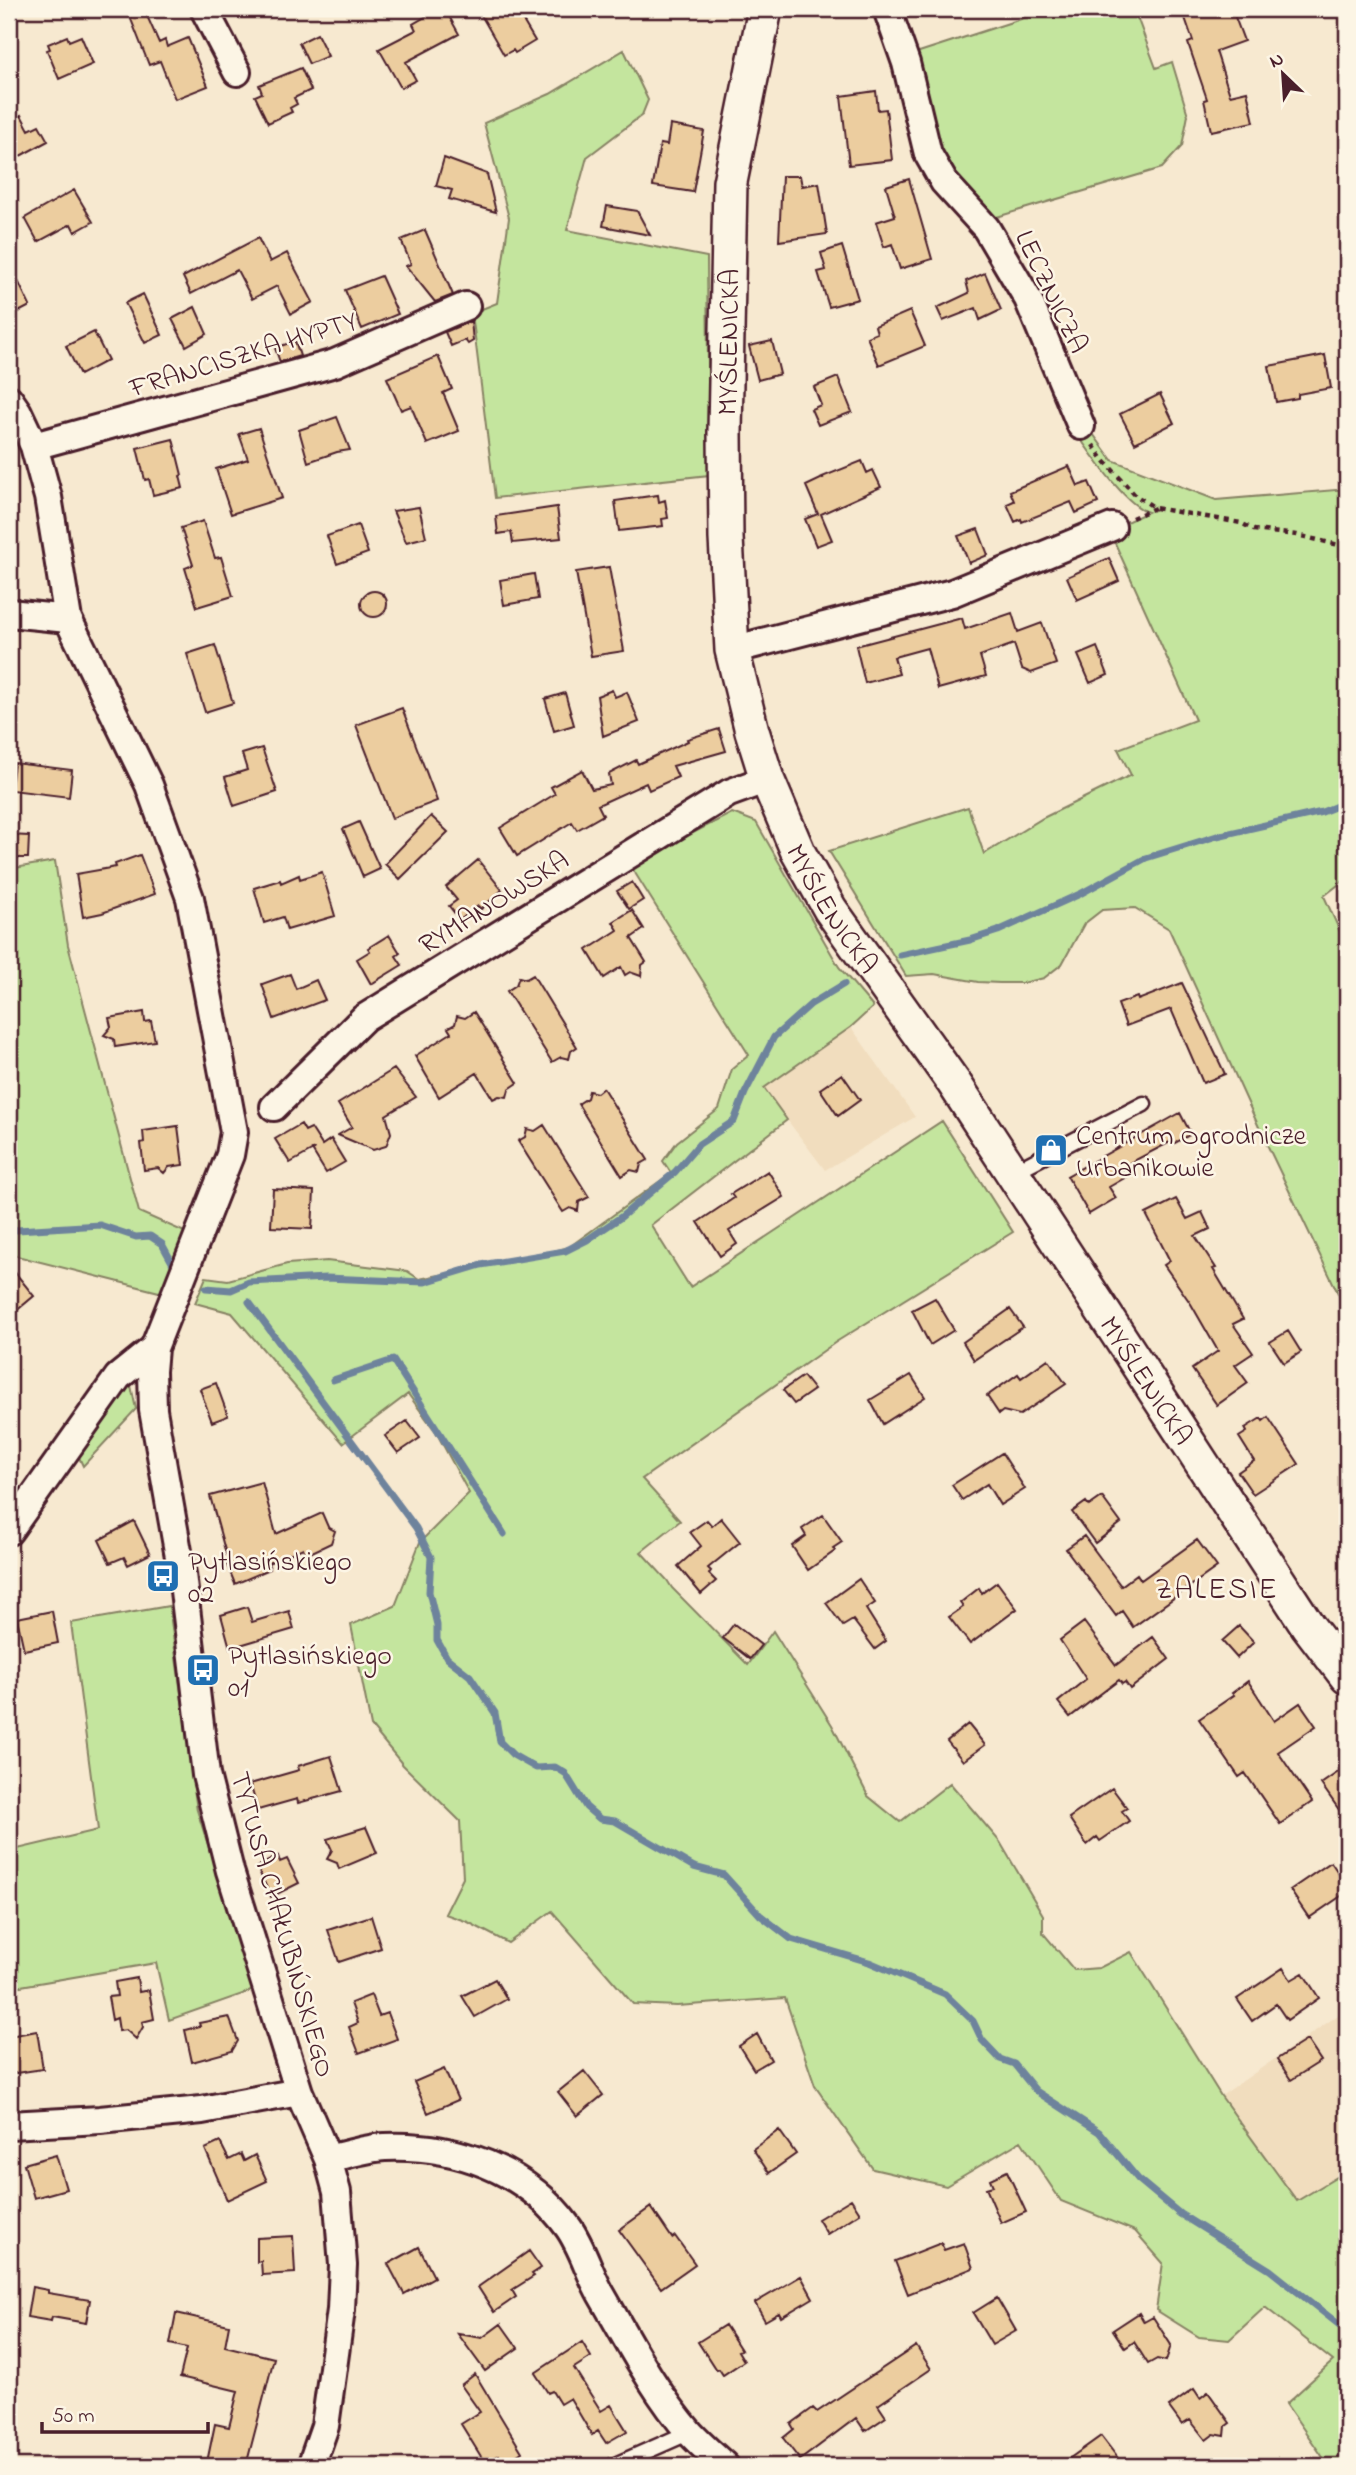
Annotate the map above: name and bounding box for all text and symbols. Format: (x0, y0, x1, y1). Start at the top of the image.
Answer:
north arrow (1248, 38, 1318, 108)
text: N (1265, 46, 1289, 76)
street label: LECZNICZA (1002, 224, 1097, 361)
street label: MYŚLENICKA (709, 268, 752, 416)
street label: FRANCISZKA HYPTY (124, 302, 363, 411)
street label: MYŚLENICKA (774, 837, 887, 983)
street label: RYMANOWSKA (412, 841, 578, 966)
place label: Centrum Ogrodnicze Urbanikowie (1076, 1117, 1306, 1190)
shop icon: Centrum Ogrodnicze Urbanikowie (1032, 1131, 1070, 1169)
street label: MYŚLENICKA (1087, 1309, 1202, 1454)
place label: Pytlasińskiego 02 (188, 1543, 352, 1616)
bus stop icon: Pytlasińskiego 02 (144, 1557, 182, 1595)
district label: ZALESIE (1155, 1569, 1279, 1613)
place label: Pytlasińskiego 01 (228, 1637, 392, 1710)
bus stop icon: Pytlasińskiego 01 (184, 1651, 222, 1689)
street label: TYTUSA CHAŁUBIŃSKIEGO (217, 1767, 344, 2083)
scale bar (42, 2391, 208, 2435)
text: 50 m (52, 2402, 95, 2432)

